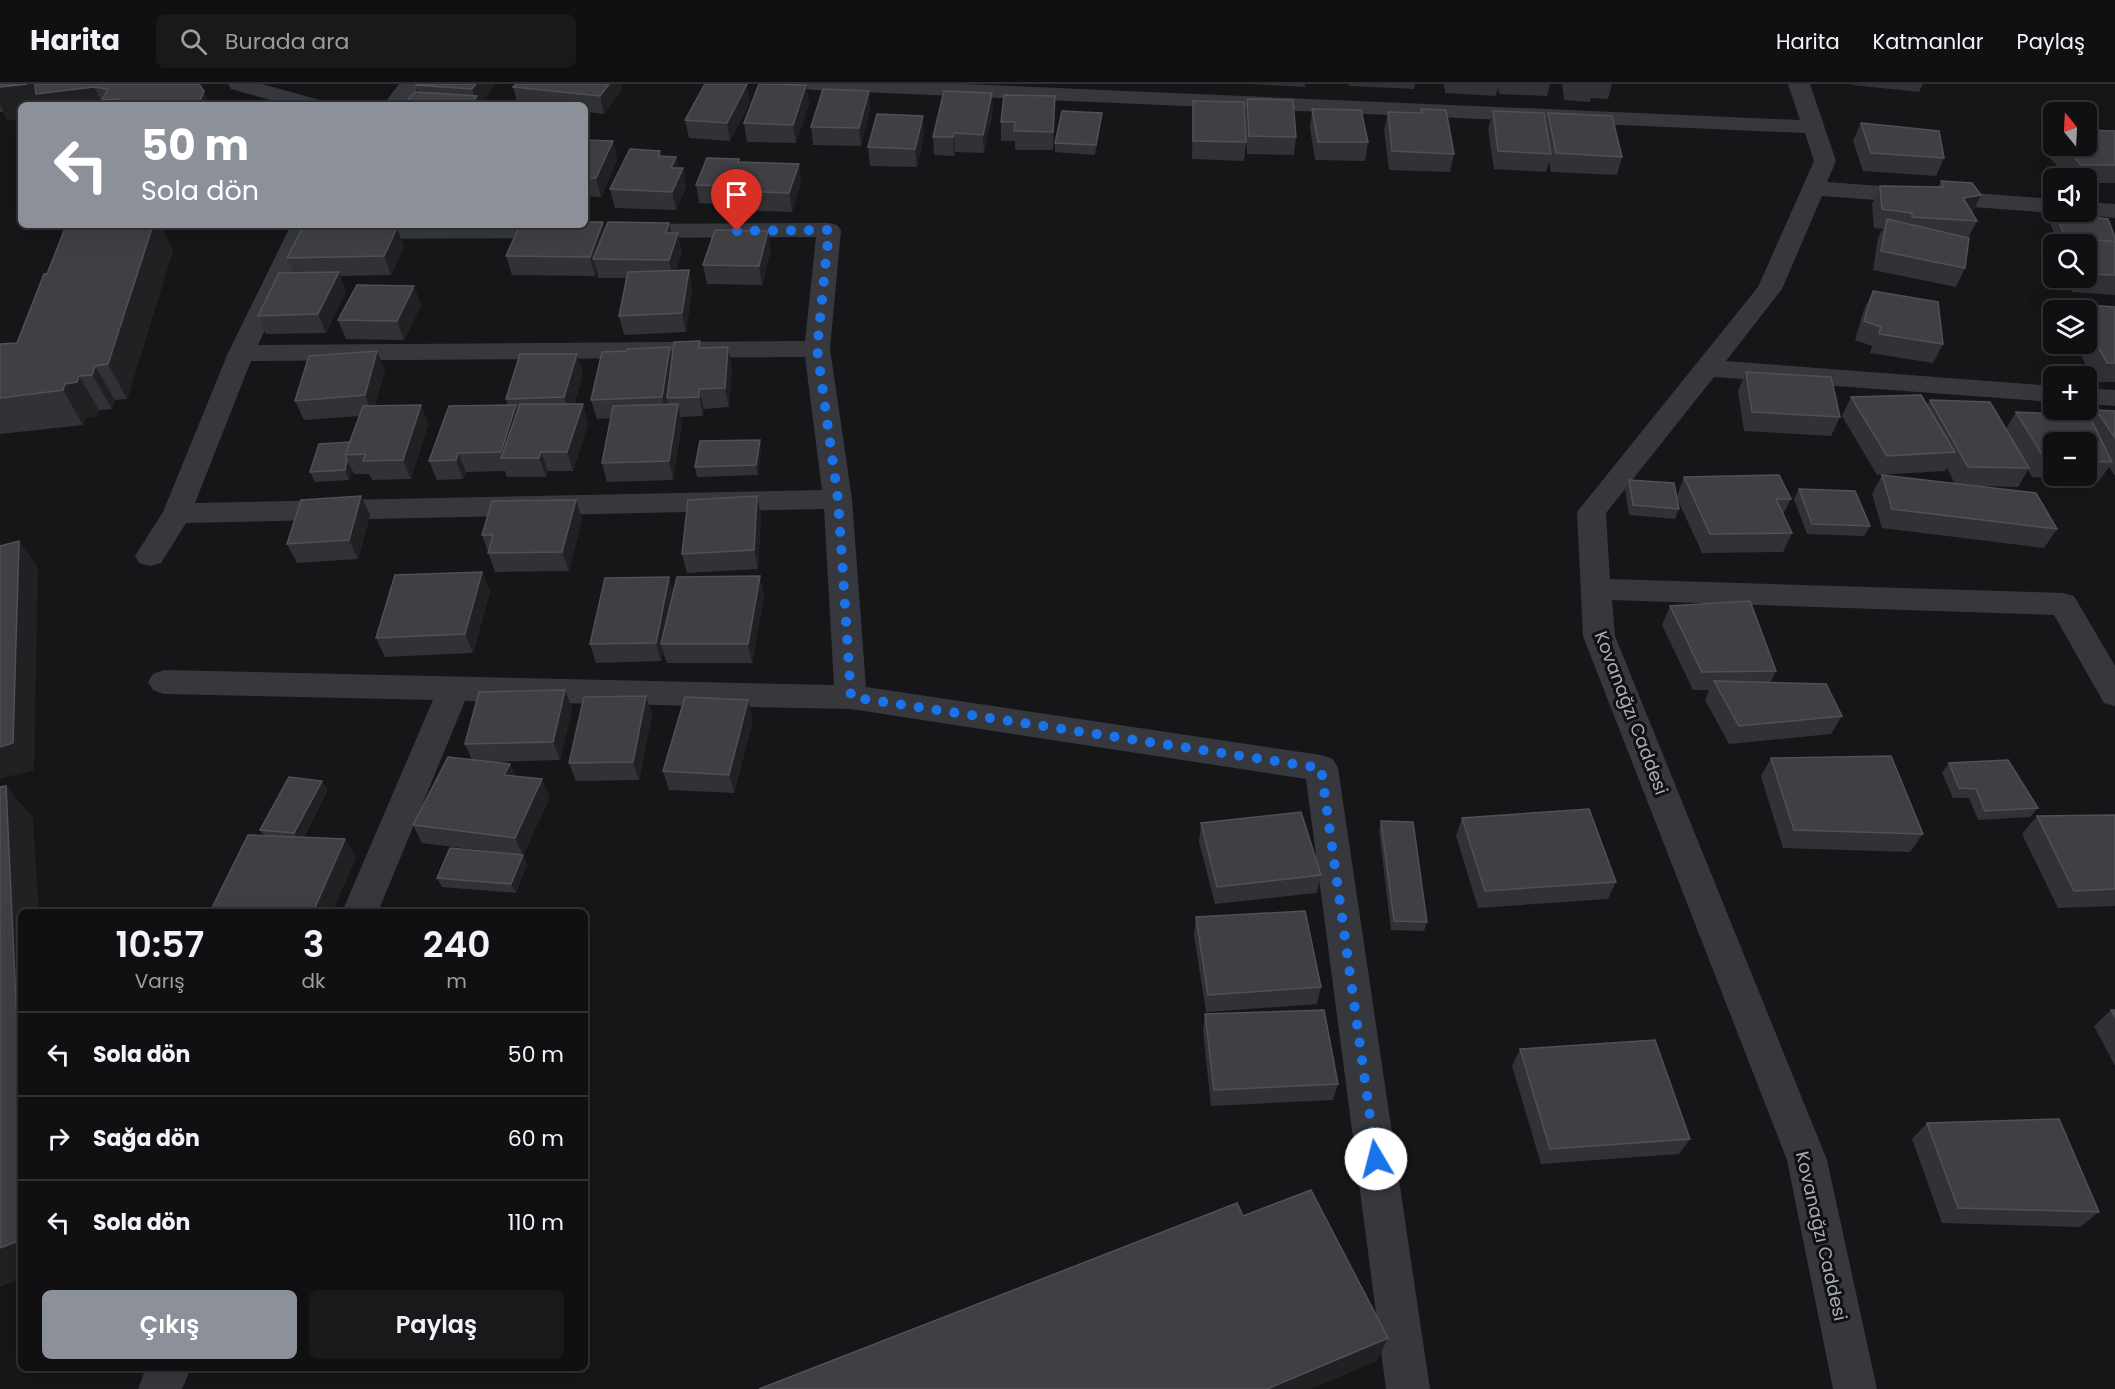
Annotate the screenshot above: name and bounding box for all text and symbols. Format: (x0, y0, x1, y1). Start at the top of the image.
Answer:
search box (156, 14, 576, 68)
text: Harita (30, 21, 120, 60)
icon: search (177, 25, 210, 58)
text: Burada ara (225, 26, 349, 57)
text: Harita (1776, 27, 1840, 56)
text: Katmanlar (1873, 27, 1983, 56)
text: Paylaş (2016, 27, 2085, 56)
north arrow (2043, 102, 2097, 156)
map controls (2043, 102, 2097, 486)
text: 50 m (141, 116, 249, 175)
icon: left (42, 126, 120, 204)
button: sound (2043, 168, 2097, 222)
pin (711, 169, 762, 231)
text: Sola dön (141, 172, 259, 209)
icon: arrive (720, 178, 753, 211)
button: search (2043, 234, 2097, 288)
button: layers (2043, 300, 2097, 354)
button: + (2043, 366, 2097, 420)
button: − (2043, 432, 2097, 486)
street label: Kovanağzı Caddesi (1589, 627, 1674, 798)
text: 10:57 (115, 919, 204, 970)
text: 3 (303, 919, 324, 970)
text: 240 (423, 919, 491, 970)
text: Varış (135, 967, 185, 995)
text: dk (302, 967, 325, 995)
text: m (446, 967, 467, 995)
icon: left (42, 1038, 75, 1071)
text: Sola dön (93, 1039, 190, 1070)
text: 50 m (508, 1039, 564, 1070)
icon: right (42, 1122, 75, 1155)
text: Sağa dön (93, 1123, 200, 1154)
text: 60 m (508, 1123, 564, 1154)
position arrow (1344, 1127, 1408, 1191)
street label: Kovanağzı Caddesi (1790, 1149, 1853, 1323)
icon: left (42, 1206, 75, 1239)
text: Sola dön (93, 1207, 190, 1238)
text: 110 m (508, 1207, 564, 1238)
button: Çıkış (42, 1290, 297, 1359)
button: Paylaş (309, 1290, 564, 1359)

